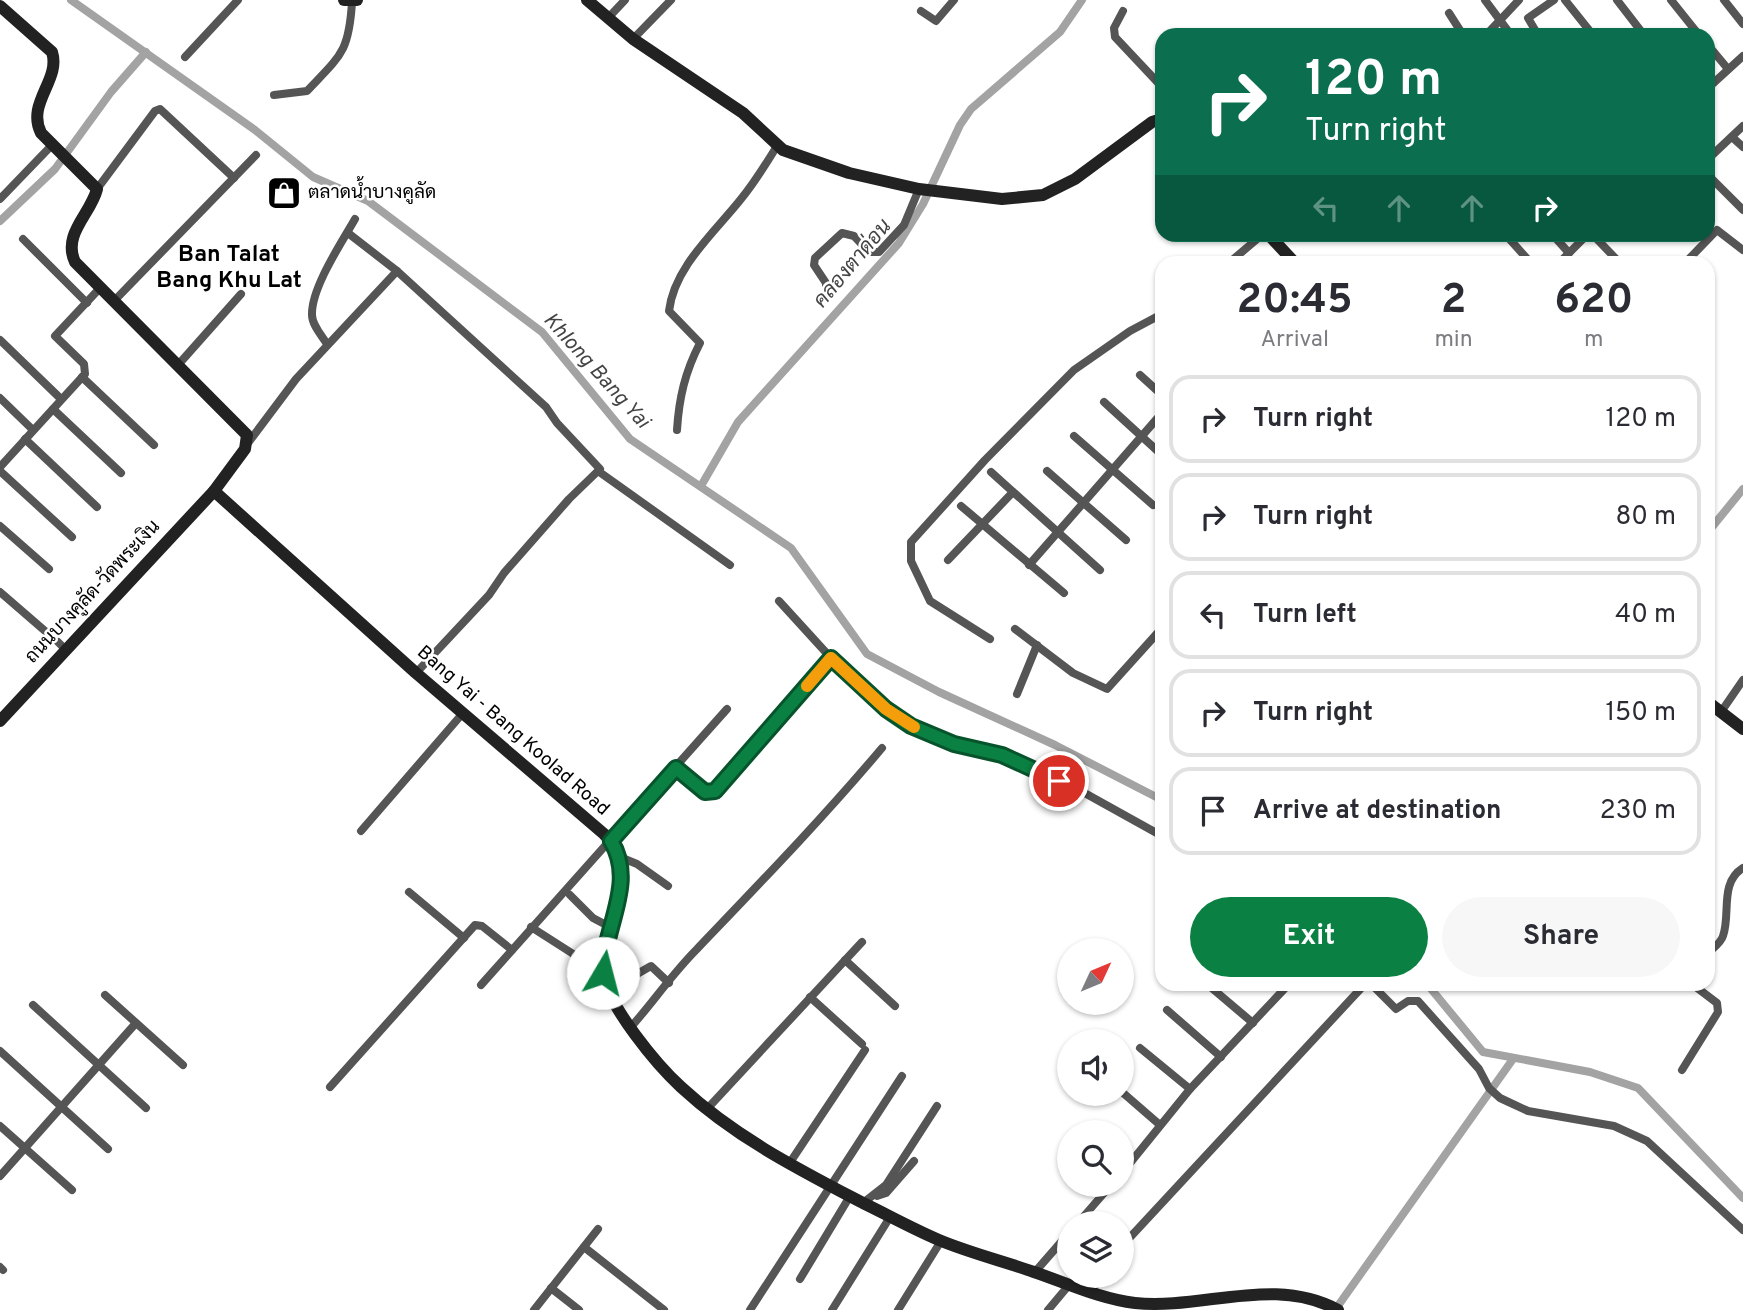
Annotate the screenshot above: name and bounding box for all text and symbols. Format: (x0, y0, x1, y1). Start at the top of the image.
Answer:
text: 120 m (1305, 51, 1442, 113)
icon: right (1190, 56, 1281, 147)
text: Turn right (1305, 112, 1447, 152)
shop icon: ตลาดน้ำบางคูลัด (265, 174, 303, 212)
place label: ตลาดน้ำบางคูลัด (308, 176, 436, 205)
icon: left (1307, 189, 1345, 227)
icon: ahead (1380, 189, 1418, 227)
icon: ahead (1453, 189, 1491, 227)
icon: right (1526, 189, 1564, 227)
water label: คลองตาด่อน (808, 214, 898, 314)
district label: Ban Talat Bang Khu Lat (156, 241, 302, 296)
text: 20:45 (1237, 275, 1353, 328)
text: 2 (1441, 275, 1466, 328)
text: 620 (1554, 275, 1633, 328)
water label: Khlong Bang Yai (537, 307, 656, 436)
text: Arrival (1260, 326, 1329, 355)
text: min (1434, 326, 1473, 355)
text: m (1584, 326, 1604, 355)
icon: right (1194, 400, 1232, 438)
text: Turn right (1253, 403, 1373, 436)
text: 120 m (1606, 403, 1676, 436)
icon: right (1194, 498, 1232, 536)
text: Turn right (1253, 501, 1373, 534)
text: 80 m (1616, 501, 1676, 534)
street label: ถนนบางคูลัด-วัดพระเงิน (20, 515, 166, 669)
icon: left (1194, 596, 1232, 634)
text: Turn left (1253, 599, 1357, 632)
text: 40 m (1615, 599, 1676, 632)
street label: Bang Yai - Bang Koolad Road (412, 641, 614, 821)
icon: right (1194, 694, 1232, 732)
text: Turn right (1253, 697, 1373, 730)
text: 150 m (1605, 697, 1676, 730)
pin (1029, 751, 1089, 811)
icon: arrive (1040, 762, 1078, 800)
icon: arrive (1194, 792, 1232, 830)
text: Arrive at destination (1253, 795, 1501, 828)
text: 230 m (1600, 795, 1676, 828)
button: Exit (1190, 897, 1428, 977)
button: Share (1442, 897, 1680, 977)
position arrow (566, 936, 640, 1010)
north arrow (1057, 938, 1134, 1015)
map controls (1057, 938, 1134, 1288)
button: sound (1057, 1029, 1134, 1106)
button: search (1057, 1120, 1134, 1197)
button: layers (1057, 1211, 1134, 1288)

